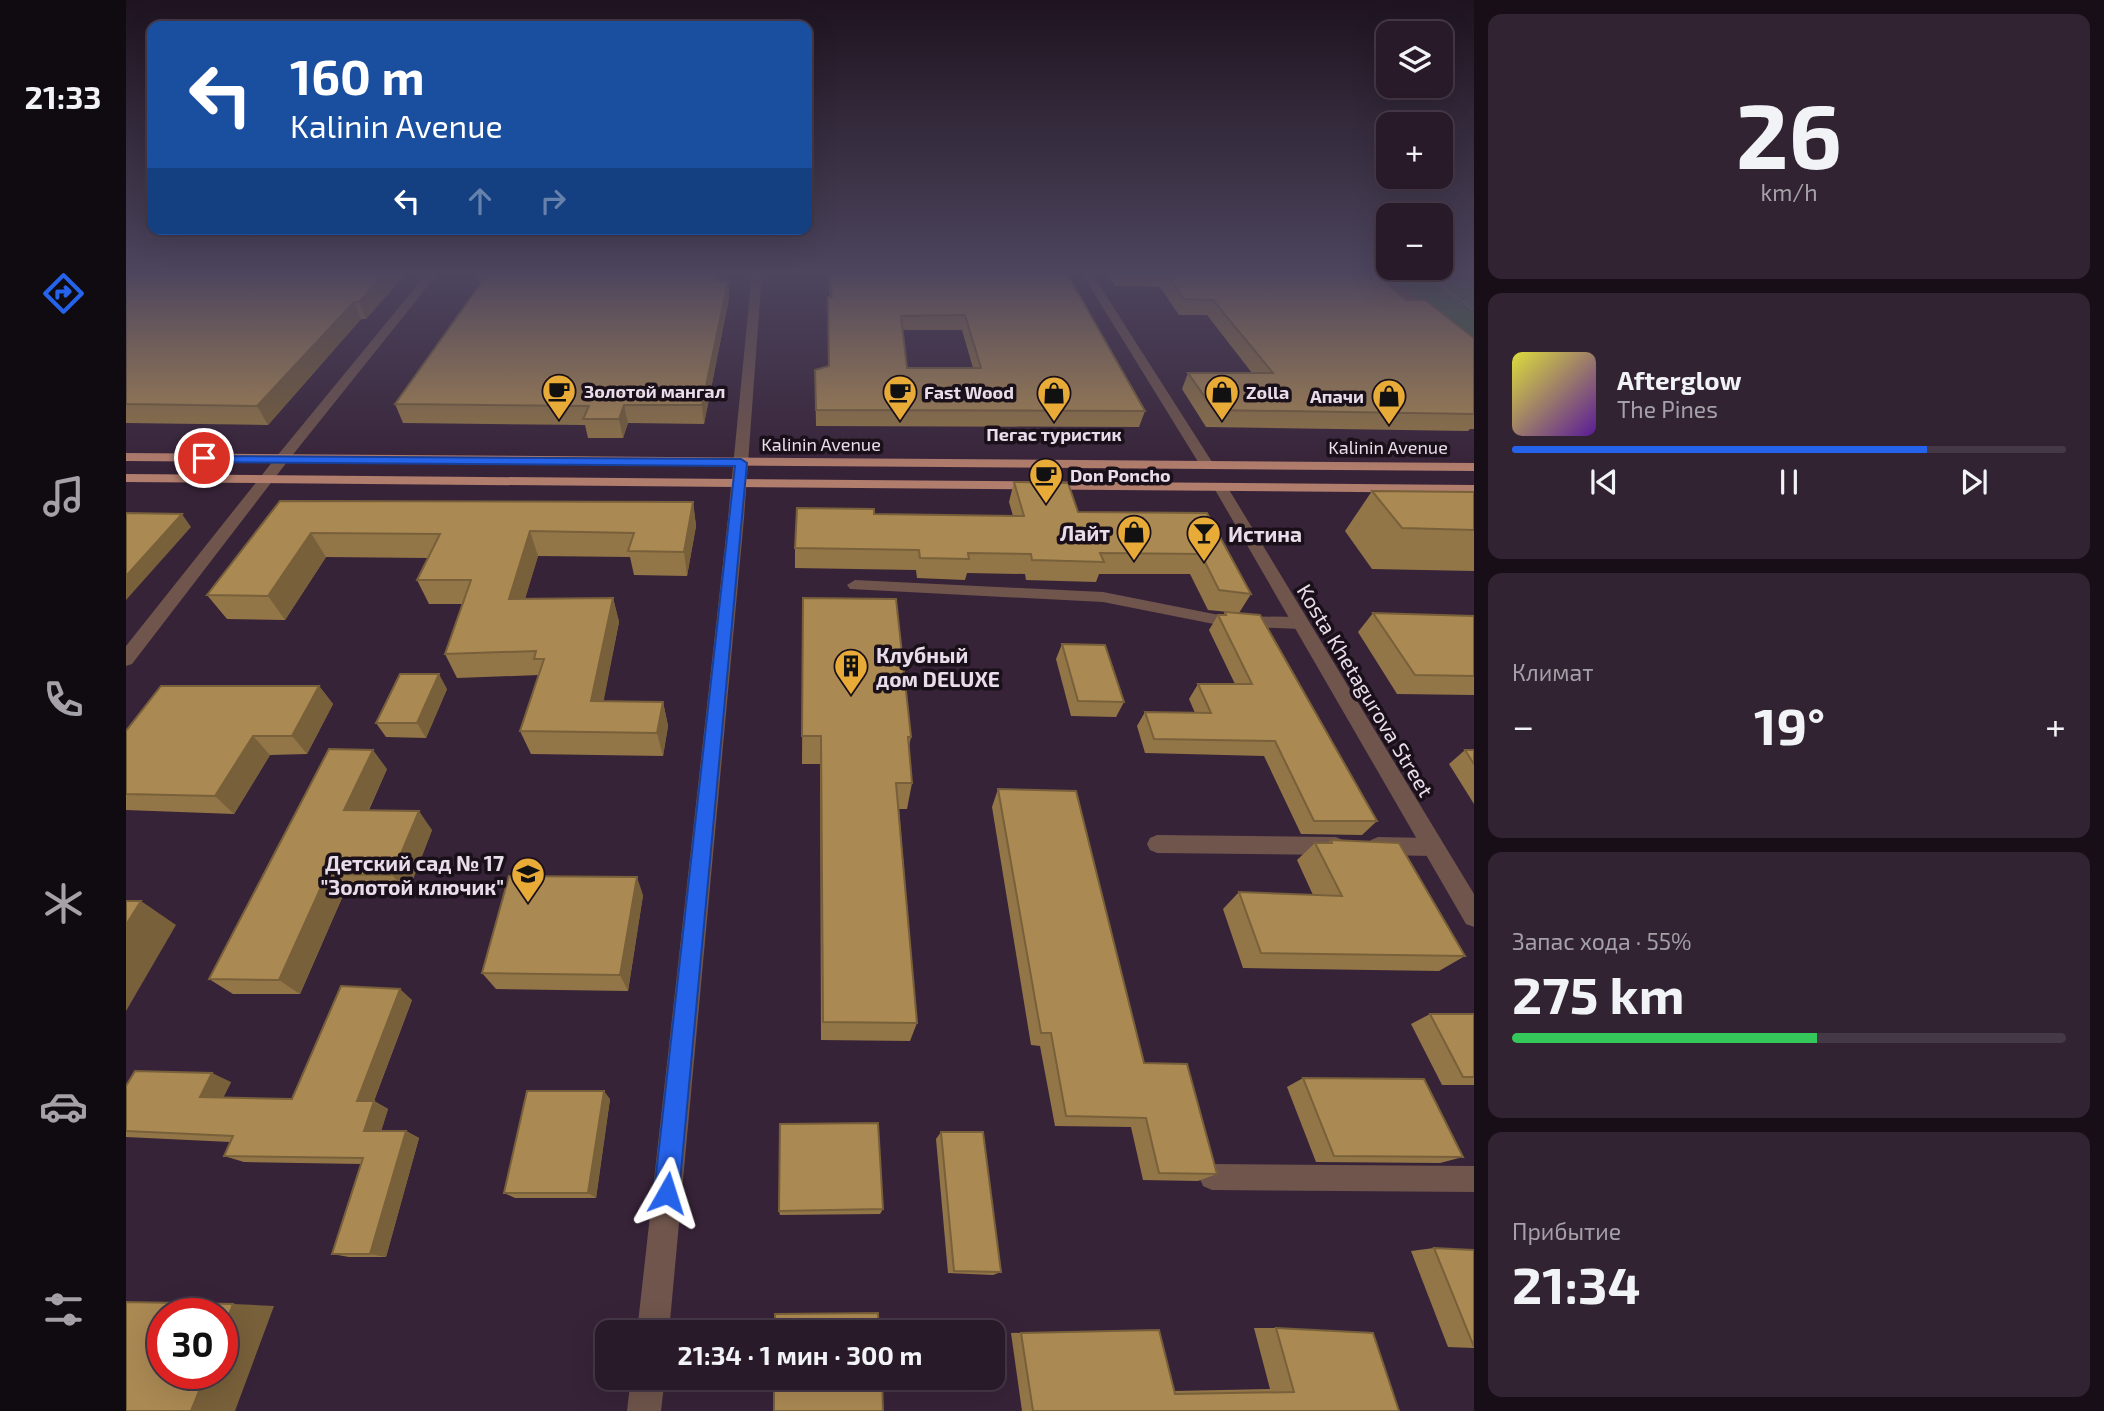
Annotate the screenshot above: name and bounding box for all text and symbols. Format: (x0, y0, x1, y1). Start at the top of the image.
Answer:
map controls (1376, 21, 1453, 280)
button: layers (1376, 21, 1453, 98)
text: 160 m (290, 46, 425, 105)
icon: left (175, 49, 266, 140)
text: 21:33 (25, 77, 101, 115)
text: 26 (1736, 78, 1842, 187)
text: Kalinin Avenue (290, 106, 503, 144)
button: + (1376, 112, 1453, 189)
text: km/h (1760, 178, 1818, 206)
icon: left (388, 182, 426, 220)
icon: ahead (461, 182, 499, 220)
icon: right (534, 182, 572, 220)
button: − (1376, 203, 1453, 280)
icon: directions (39, 269, 88, 318)
text: Afterglow (1617, 364, 1742, 395)
cafe icon: Золотой мангал (540, 372, 578, 421)
cafe icon: Fast Wood (881, 373, 919, 422)
shop icon: Zolla (1203, 373, 1241, 422)
shop icon: Пегас туристик (1035, 374, 1073, 423)
shop icon: Апачи (1370, 377, 1408, 426)
place label: Золотой мангал (584, 380, 725, 402)
place label: Fast Wood (924, 381, 1014, 403)
place label: Zolla (1246, 381, 1289, 403)
place label: Апачи (1310, 385, 1364, 407)
text: The Pines (1617, 395, 1718, 423)
place label: Пегас туристик (986, 423, 1122, 445)
pin (174, 428, 234, 488)
street label: Kalinin Avenue (761, 433, 881, 455)
street label: Kalinin Avenue (1328, 436, 1448, 458)
icon: arrive (185, 439, 223, 477)
cafe icon: Don Poncho (1027, 456, 1065, 505)
icon: previous (1585, 463, 1623, 501)
icon: pause (1770, 463, 1808, 501)
icon: next (1955, 463, 1993, 501)
place label: Don Poncho (1070, 464, 1171, 486)
icon: music (39, 472, 88, 521)
shop icon: Лайт (1115, 513, 1153, 562)
bar icon: Истина (1185, 514, 1223, 563)
place label: Лайт (1060, 520, 1110, 545)
place label: Истина (1228, 521, 1302, 546)
street label: Kosta Khetagurova Street (1293, 579, 1439, 801)
place label: Клубный дом DELUXE (876, 642, 1000, 691)
building icon: Клубный дом DELUXE (832, 647, 870, 696)
text: Климат (1512, 658, 1593, 686)
icon: phone (39, 675, 88, 724)
text: 19° (1754, 693, 1825, 755)
text: − (1512, 702, 1534, 748)
text: + (2045, 702, 2066, 748)
place label: Детский сад № 17 "Золотой ключик" (320, 850, 504, 899)
school or university icon: Детский сад № 17 "Золотой ключик" (509, 855, 547, 904)
icon: climate (39, 879, 88, 928)
text: Запас хода · 55% (1512, 927, 1692, 955)
text: 275 km (1512, 962, 1684, 1024)
icon: car (39, 1082, 88, 1131)
position arrow (630, 1156, 704, 1230)
text: Прибытие (1512, 1217, 1621, 1245)
text: 21:34 (1512, 1252, 1641, 1314)
icon: filters (39, 1285, 88, 1334)
speed limit sign: 30 (147, 1298, 238, 1389)
text: 21:34 · 1 мин · 300 m (678, 1339, 922, 1370)

